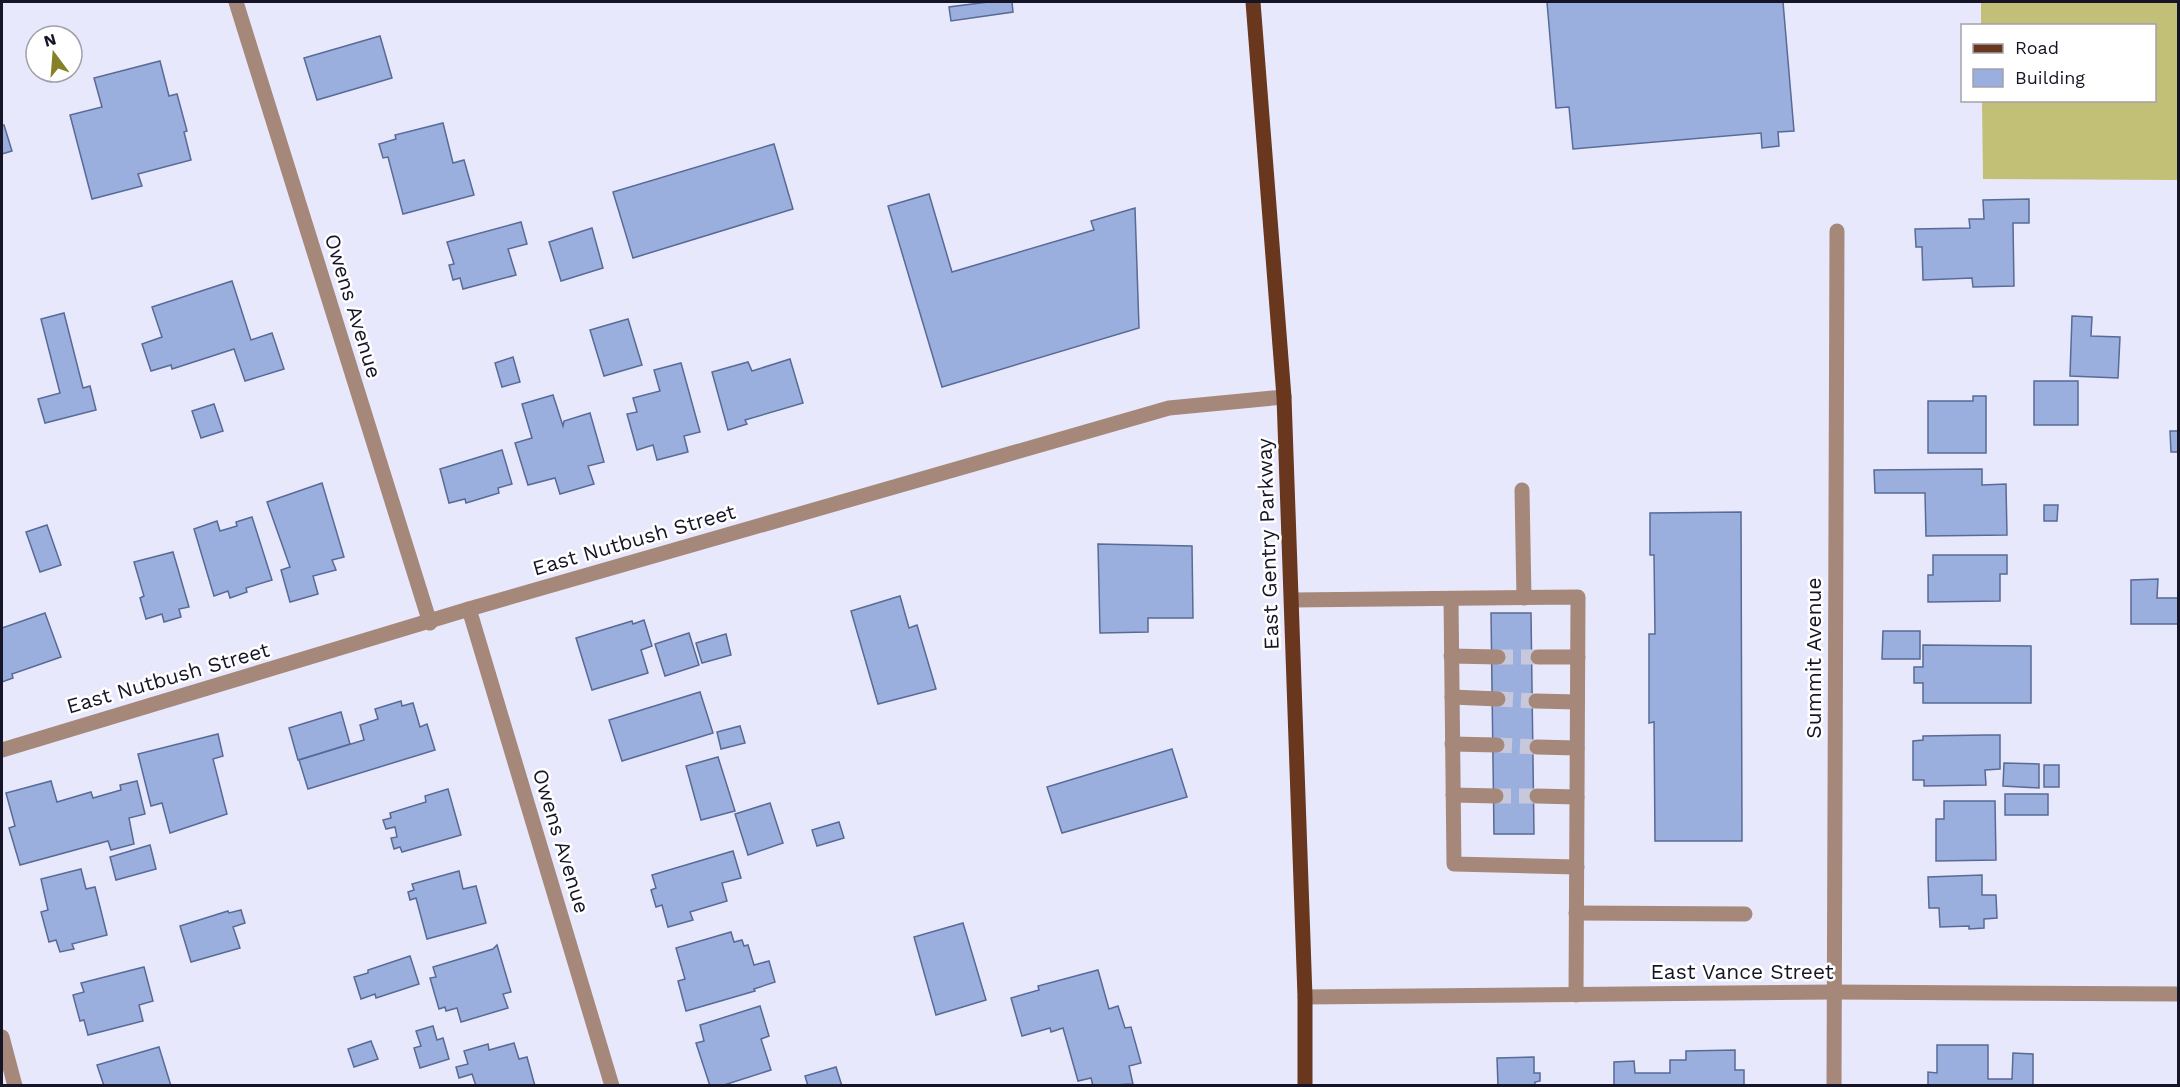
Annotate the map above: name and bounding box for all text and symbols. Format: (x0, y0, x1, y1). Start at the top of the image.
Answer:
north arrow (24, 24, 84, 84)
legend (1961, 24, 2156, 102)
text: N (42, 29, 58, 51)
text: Road (2015, 37, 2059, 58)
text: Building (2015, 67, 2085, 88)
street label: Owens Avenue (320, 231, 387, 381)
street label: East Gentry Parkway (1251, 438, 1284, 650)
street label: East Nutbush Street (530, 499, 738, 580)
street label: Summit Avenue (1801, 577, 1826, 739)
street label: East Nutbush Street (64, 637, 272, 718)
street label: Owens Avenue (528, 766, 595, 916)
street label: East Vance Street (1650, 959, 1834, 984)

